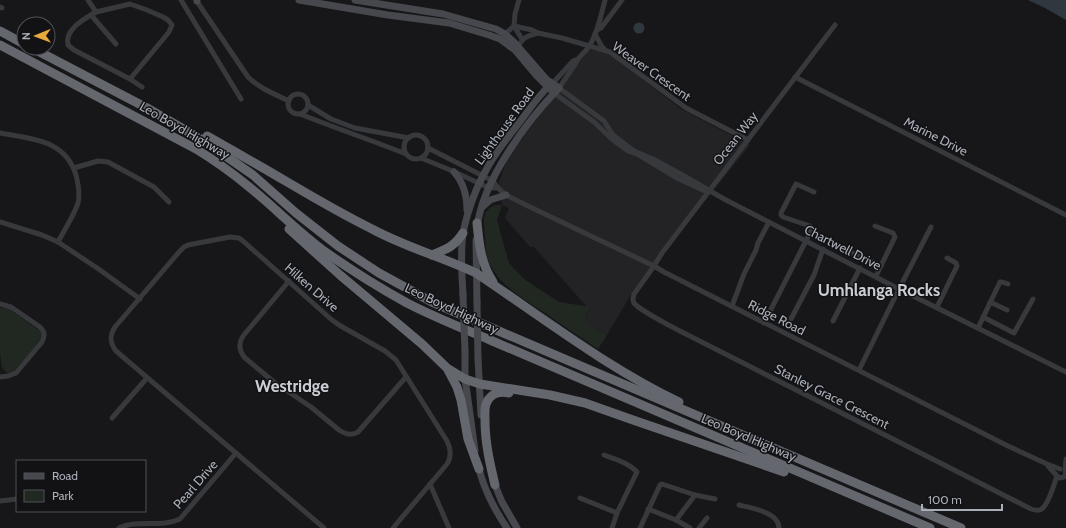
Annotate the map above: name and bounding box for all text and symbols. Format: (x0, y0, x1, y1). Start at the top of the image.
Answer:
north arrow (16, 16, 56, 56)
text: N (19, 32, 33, 40)
street label: Weaver Crescent (610, 38, 695, 104)
street label: Lighthouse Road (471, 84, 537, 168)
street label: Leo Boyd Highway (137, 98, 233, 163)
street label: Ocean Way (709, 108, 761, 168)
street label: Marine Drive (901, 113, 971, 159)
street label: Chartwell Drive (802, 221, 884, 273)
street label: Hilken Drive (282, 259, 343, 315)
street label: Leo Boyd Highway (403, 279, 502, 337)
district label: Umhlanga Rocks (818, 280, 940, 300)
street label: Ridge Road (746, 296, 808, 338)
street label: Stanley Grace Crescent (772, 360, 893, 432)
district label: Westridge (255, 376, 329, 396)
street label: Leo Boyd Highway (699, 410, 799, 464)
street label: Pearl Drive (169, 456, 221, 512)
legend (16, 460, 146, 512)
text: Road (52, 468, 78, 483)
scale bar (922, 486, 1002, 512)
text: Park (52, 488, 74, 503)
text: 100 m (928, 492, 962, 507)

